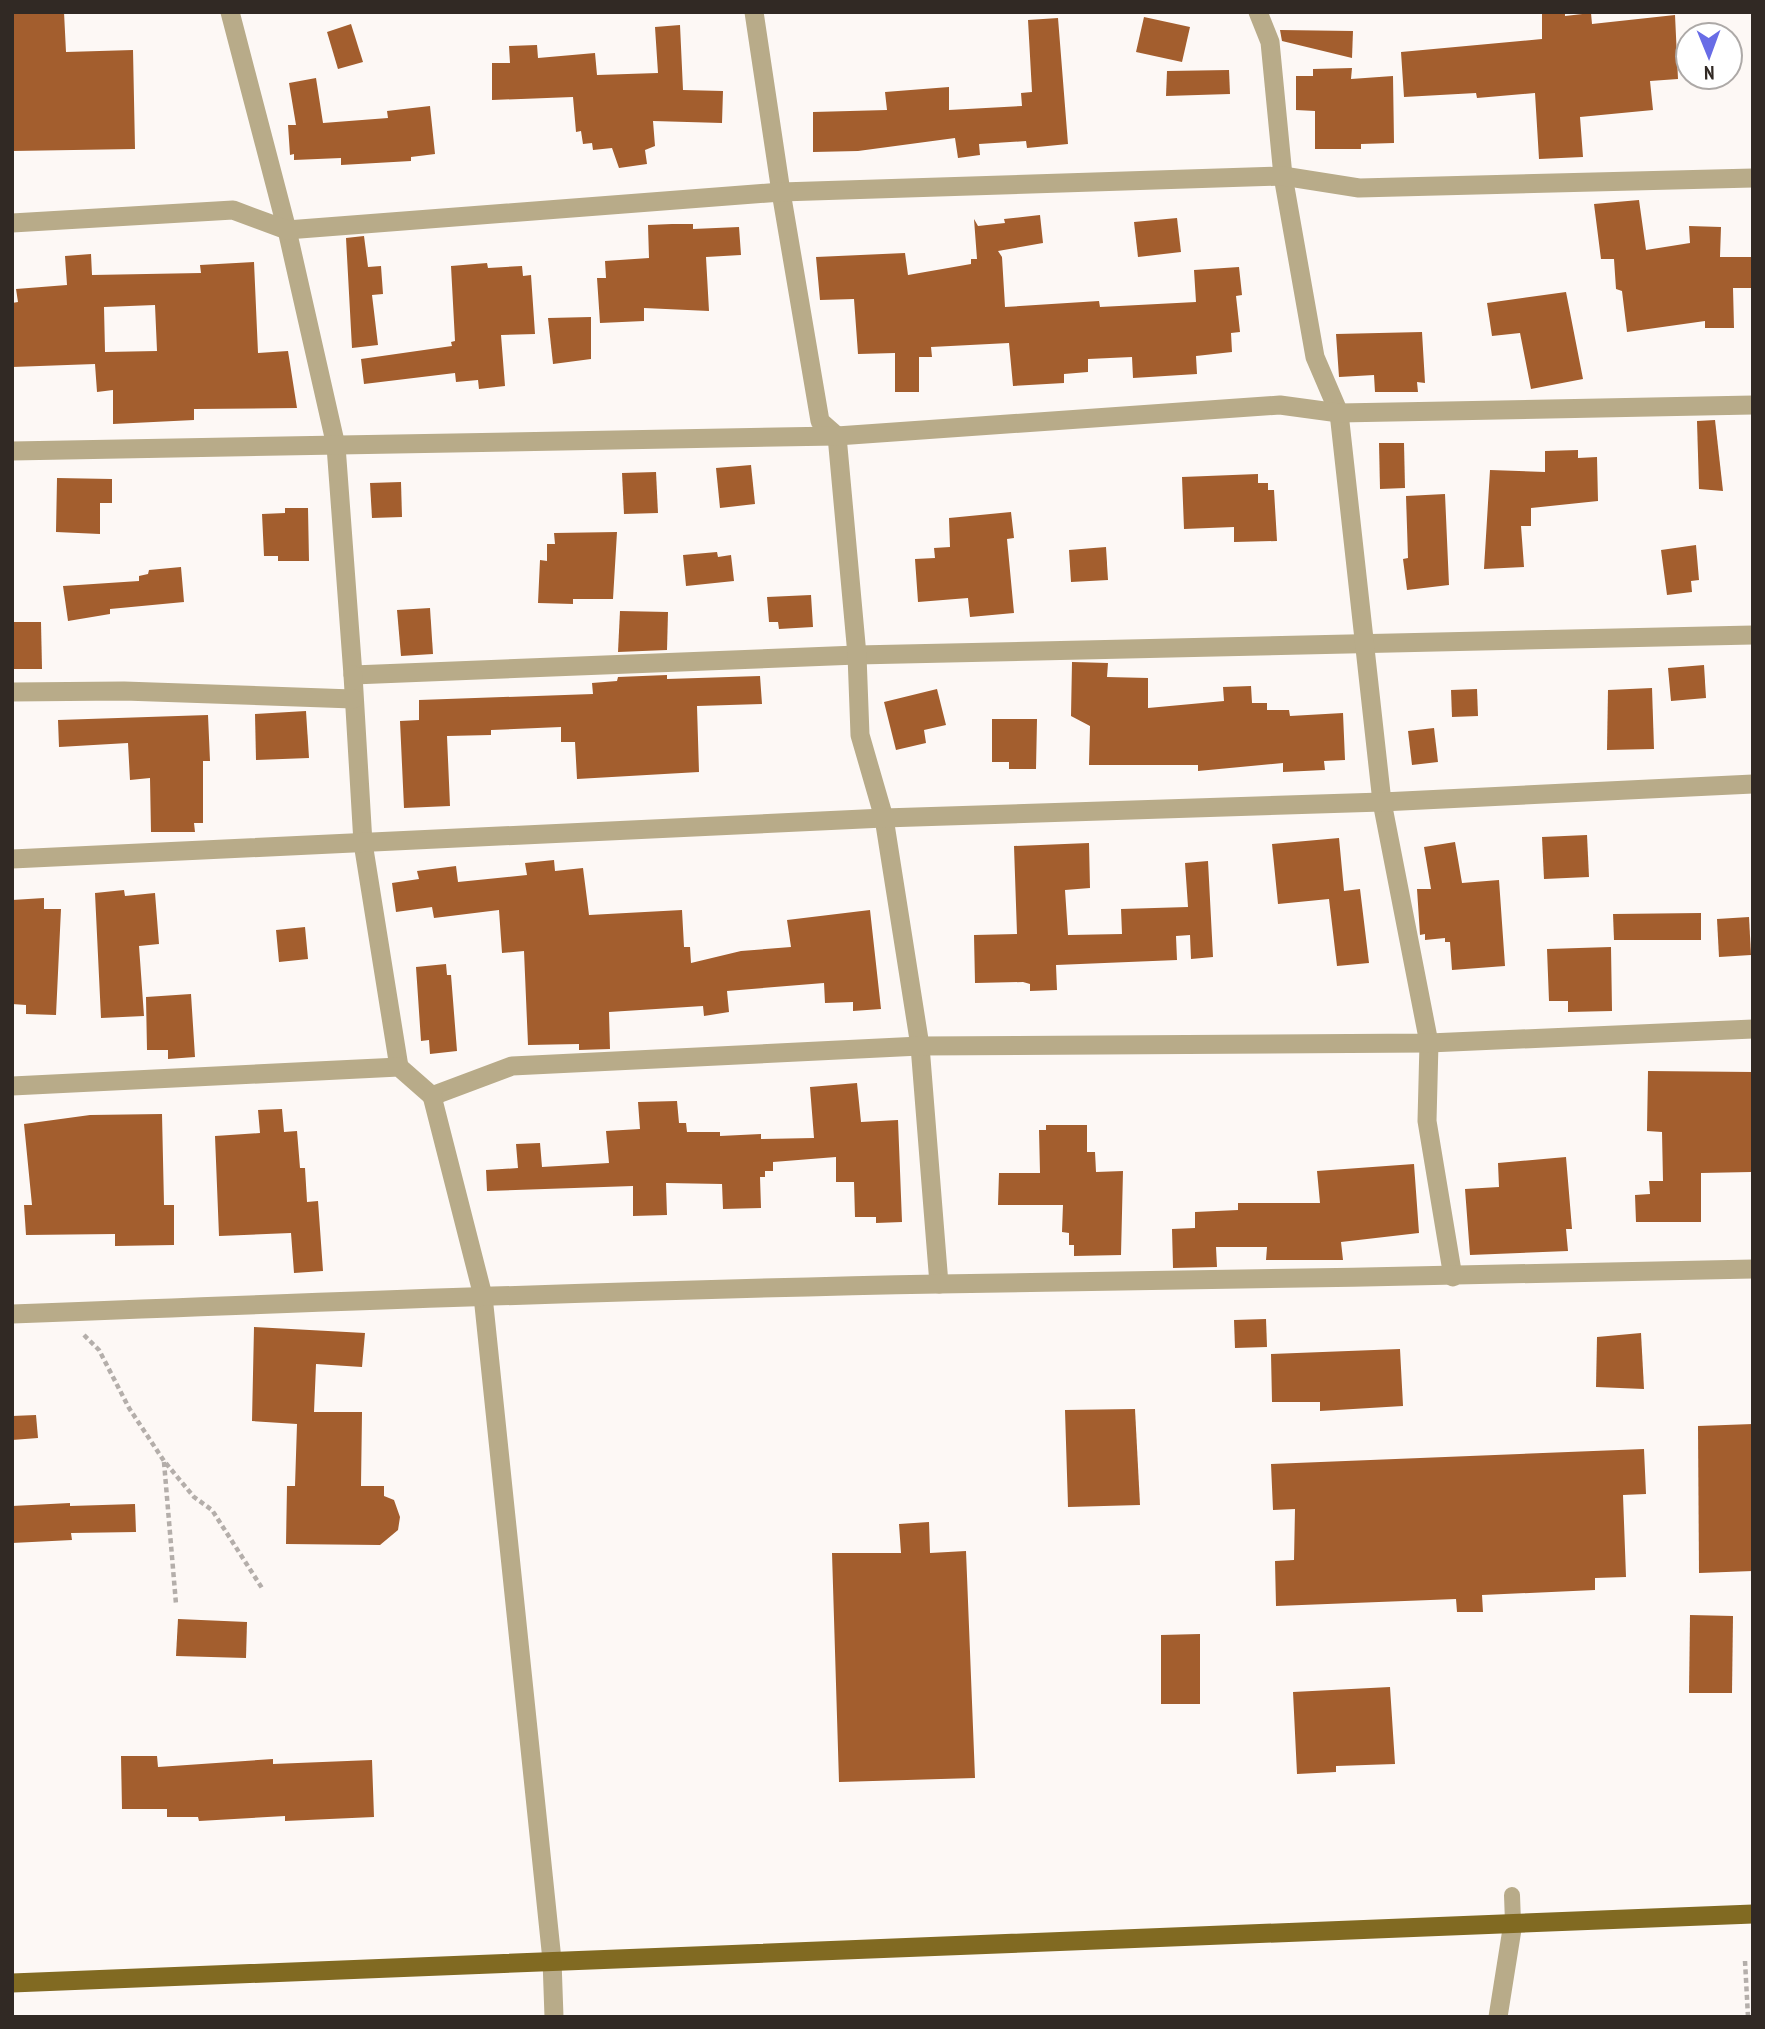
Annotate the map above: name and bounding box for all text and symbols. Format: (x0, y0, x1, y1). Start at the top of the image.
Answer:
north arrow (1674, 21, 1744, 91)
text: N (1704, 61, 1715, 85)

